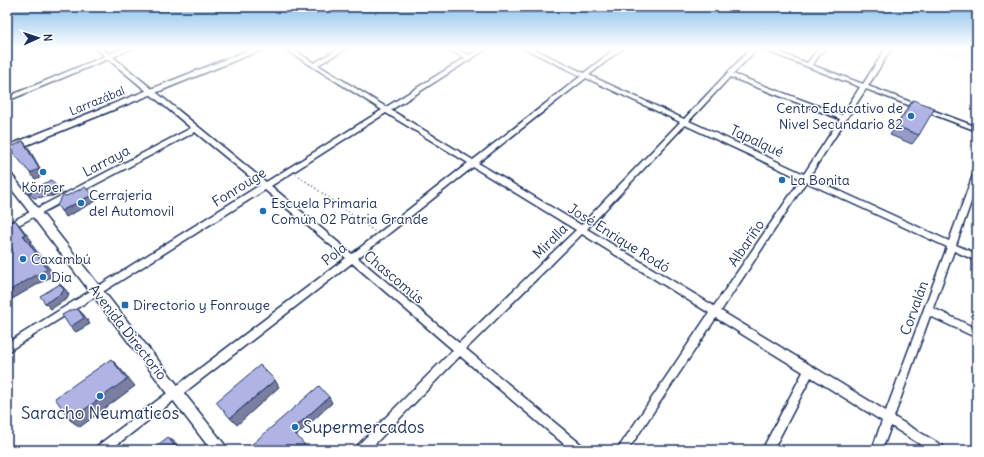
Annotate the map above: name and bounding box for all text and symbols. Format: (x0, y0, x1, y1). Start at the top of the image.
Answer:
north arrow (18, 18, 58, 58)
text: N (41, 33, 55, 42)
street label: Larrazábal (67, 83, 127, 118)
place label: Centro Educativo de Nivel Secundario 82 (776, 99, 903, 133)
marker: Centro Educativo de Nivel Secundario 82 (906, 111, 916, 121)
street label: Tapalqué (727, 121, 787, 161)
street label: Larraya (79, 141, 133, 181)
street label: Fonrouge (209, 163, 269, 211)
marker: Körper (38, 167, 48, 177)
place label: La Bonita (790, 171, 850, 189)
marker: La Bonita (777, 175, 787, 185)
place label: Körper (21, 178, 65, 196)
place label: Cerrajeria del Automovil (89, 186, 174, 220)
place label: Escuela Primaria Común 02 Patria Grande (271, 194, 428, 228)
marker: Cerrajeria del Automovil (76, 198, 86, 208)
street label: José Enrique Rodó (565, 199, 673, 277)
marker: Escuela Primaria Común 02 Patria Grande (258, 206, 268, 216)
street label: Albariño (724, 216, 768, 270)
street label: Miralla (529, 220, 571, 262)
street label: Pola (318, 239, 350, 269)
street label: Chascomús (360, 247, 428, 307)
place label: Caxambú (31, 250, 91, 268)
marker: Caxambú (18, 254, 28, 264)
place label: Dia (51, 268, 72, 286)
marker: Dia (38, 272, 48, 282)
street label: Corvalán (896, 278, 932, 338)
street label: Avenida Directorio (85, 281, 171, 383)
place label: Directorio y Fonrouge (133, 296, 270, 314)
marker: Directorio y Fonrouge (120, 300, 130, 310)
marker: Saracho Neumaticos (95, 391, 105, 401)
place label: Saracho Neumaticos (21, 402, 179, 424)
place label: Supermercados (303, 416, 425, 438)
marker: Supermercados (290, 422, 300, 432)

